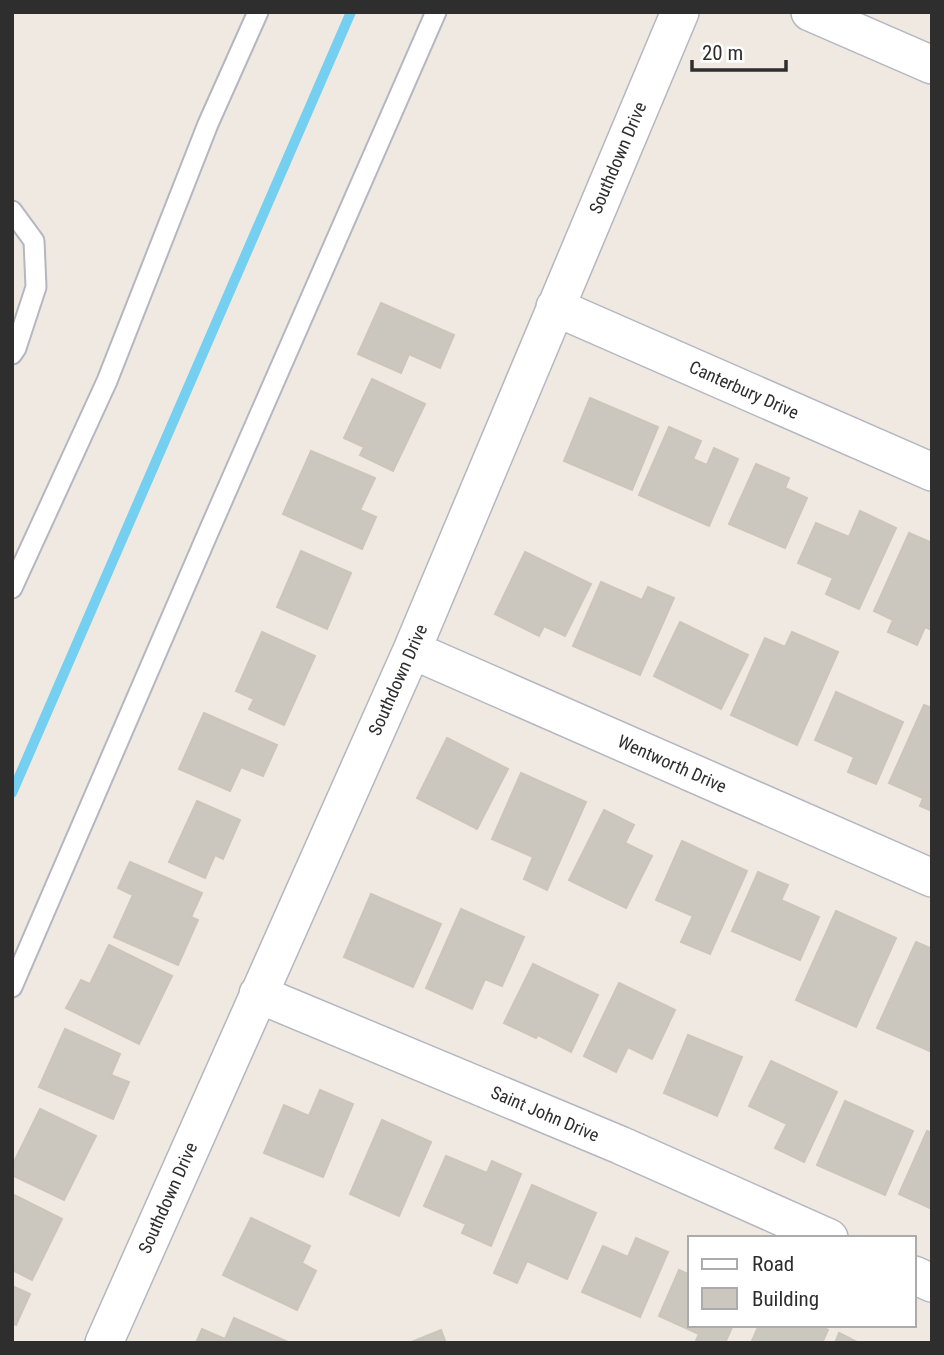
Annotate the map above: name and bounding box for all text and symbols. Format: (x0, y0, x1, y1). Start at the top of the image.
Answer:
scale bar (692, 28, 786, 72)
text: 20 m (702, 41, 743, 65)
street label: Southdown Drive (585, 99, 651, 217)
street label: Canterbury Drive (686, 356, 802, 423)
street label: Southdown Drive (364, 621, 431, 739)
street label: Wentworth Drive (615, 730, 730, 797)
street label: Saint John Drive (488, 1081, 602, 1146)
street label: Southdown Drive (134, 1139, 201, 1257)
legend (688, 1236, 916, 1327)
text: Road (752, 1252, 794, 1276)
text: Building (752, 1287, 819, 1311)

